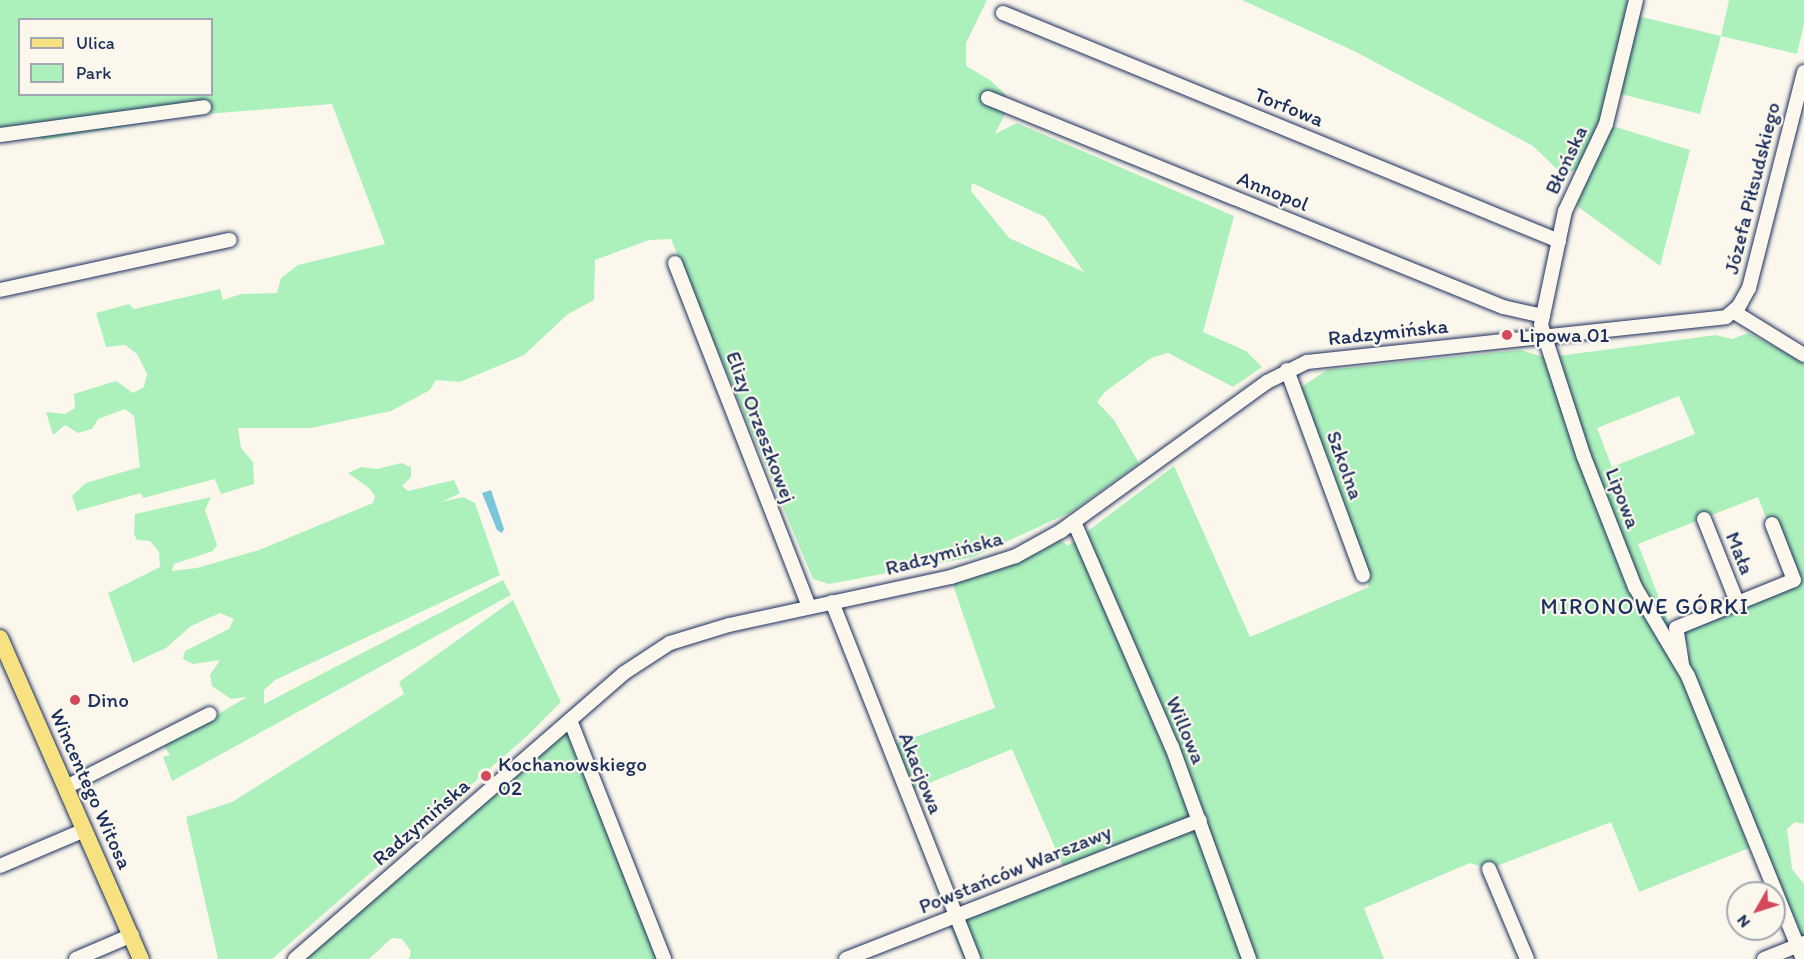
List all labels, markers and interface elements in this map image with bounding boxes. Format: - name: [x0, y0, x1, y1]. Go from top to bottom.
- legend: [18, 18, 213, 96]
- text: Ulica: [76, 32, 115, 54]
- text: Park: [76, 62, 111, 84]
- street label: Torfowa: [1251, 82, 1327, 132]
- street label: Józefa Piłsudskiego: [1719, 100, 1785, 276]
- street label: Błońska: [1539, 122, 1593, 198]
- street label: Annopol: [1234, 165, 1312, 217]
- street label: Radzymińska: [1327, 313, 1449, 351]
- place label: Lipowa 01: [1519, 322, 1609, 348]
- marker: Lipowa 01: [1500, 328, 1514, 342]
- street label: Elizy Orzeszkowej: [720, 348, 802, 506]
- street label: Szkolna: [1321, 427, 1369, 503]
- street label: Lipowa: [1600, 464, 1646, 532]
- street label: Radzymińska: [882, 525, 1006, 581]
- street label: Mała: [1720, 528, 1760, 578]
- district label: MIRONOWE GÓRKI: [1540, 594, 1750, 620]
- place label: Dino: [87, 687, 129, 713]
- street label: Willowa: [1161, 692, 1211, 768]
- marker: Dino: [68, 693, 82, 707]
- street label: Wincentego Witosa: [44, 705, 138, 873]
- street label: Akacjowa: [893, 728, 949, 818]
- place label: Kochanowskiego 02: [498, 751, 647, 801]
- marker: Kochanowskiego 02: [479, 769, 493, 783]
- street label: Radzymińska: [367, 773, 475, 871]
- street label: Powstańców Warszawy: [915, 819, 1115, 919]
- north arrow: [1726, 881, 1786, 941]
- text: N: [1732, 911, 1754, 932]

